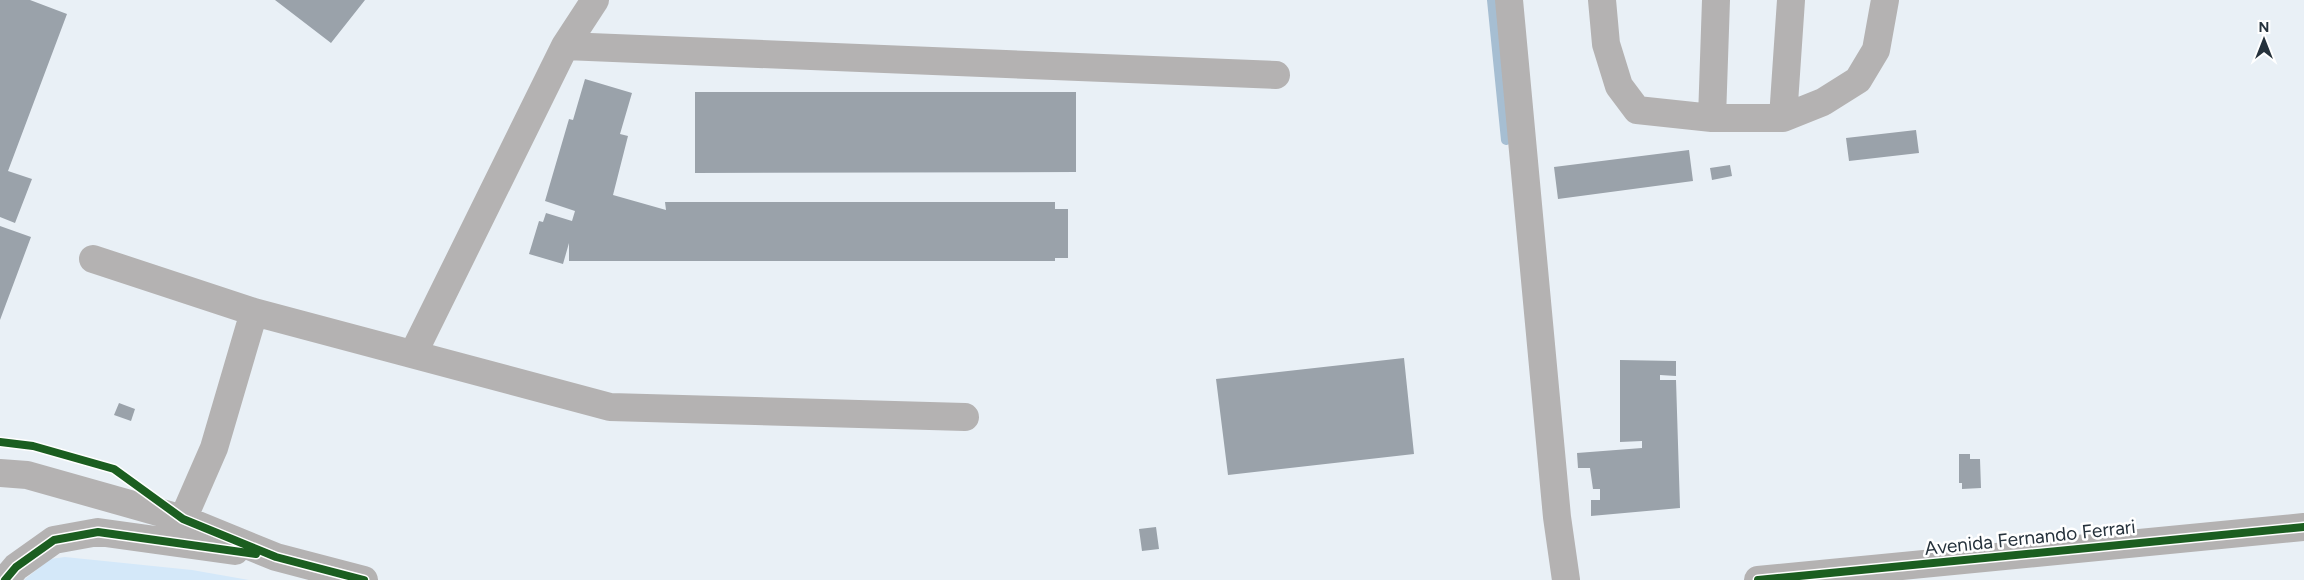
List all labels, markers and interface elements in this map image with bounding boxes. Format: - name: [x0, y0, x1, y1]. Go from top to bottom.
- north arrow: [2239, 15, 2289, 65]
- text: N: [2259, 19, 2269, 36]
- street label: Avenida Fernando Ferrari: [1923, 515, 2137, 560]

